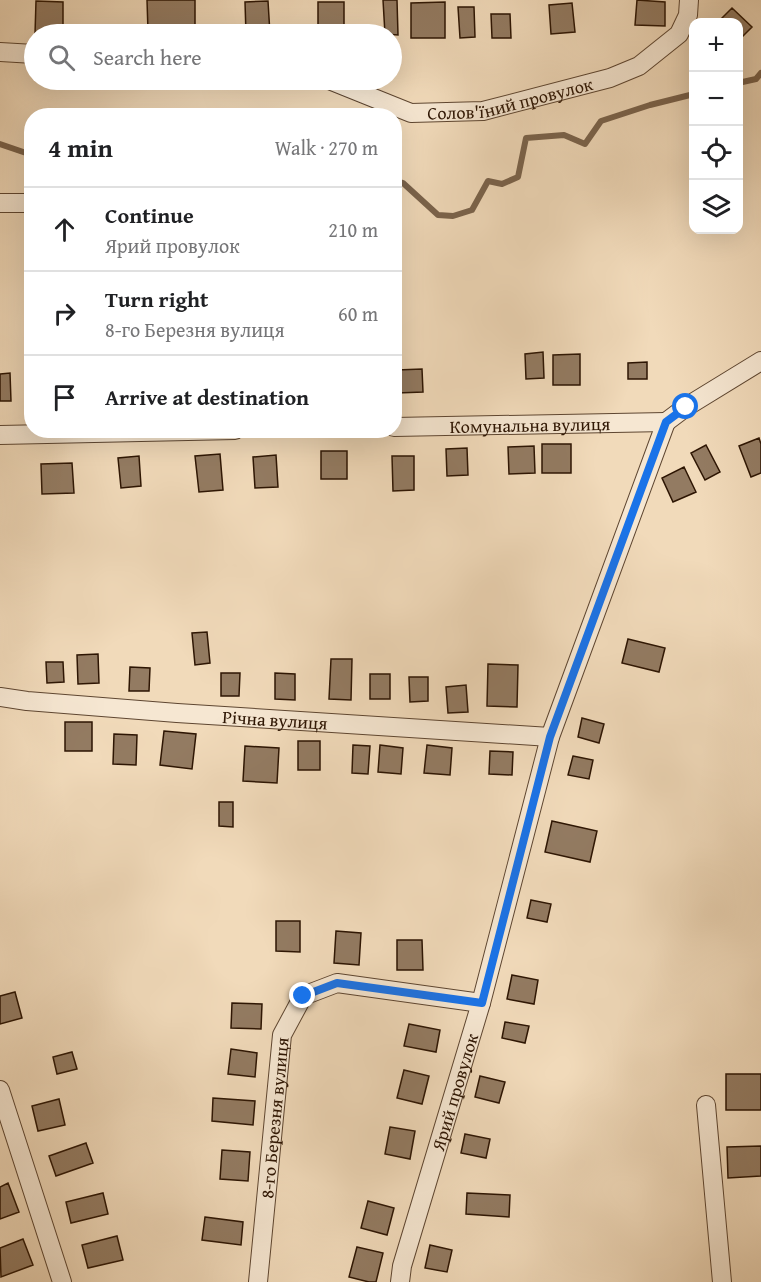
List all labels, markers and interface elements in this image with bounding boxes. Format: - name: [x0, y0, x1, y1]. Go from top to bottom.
- map controls: [689, 18, 743, 234]
- button: +: [689, 18, 743, 72]
- search box: [24, 24, 402, 90]
- icon: search: [45, 41, 78, 74]
- text: Search here: [93, 41, 202, 73]
- street label: Солов'їний провулок: [427, 69, 596, 126]
- button: −: [689, 72, 743, 126]
- button: locate: [689, 126, 743, 180]
- text: 4 min: [48, 128, 113, 167]
- text: Walk · 270 m: [275, 133, 378, 162]
- button: layers: [689, 180, 743, 234]
- text: Continue: [105, 199, 194, 231]
- icon: ahead: [48, 213, 81, 246]
- text: 210 m: [328, 215, 378, 244]
- text: Ярий провулок: [105, 231, 240, 260]
- text: Turn right: [105, 283, 208, 315]
- icon: right: [48, 297, 81, 330]
- text: 60 m: [338, 299, 378, 328]
- text: 8-го Березня вулиця: [105, 315, 285, 344]
- icon: arrive: [48, 381, 81, 414]
- text: Arrive at destination: [105, 381, 309, 413]
- route start: [672, 393, 698, 419]
- street label: Комунальна вулиця: [449, 410, 611, 439]
- street label: Річна вулиця: [222, 702, 328, 736]
- route end: [289, 982, 315, 1008]
- street label: Ярий провулок: [424, 1029, 485, 1155]
- street label: 8-го Березня вулиця: [253, 1036, 295, 1200]

